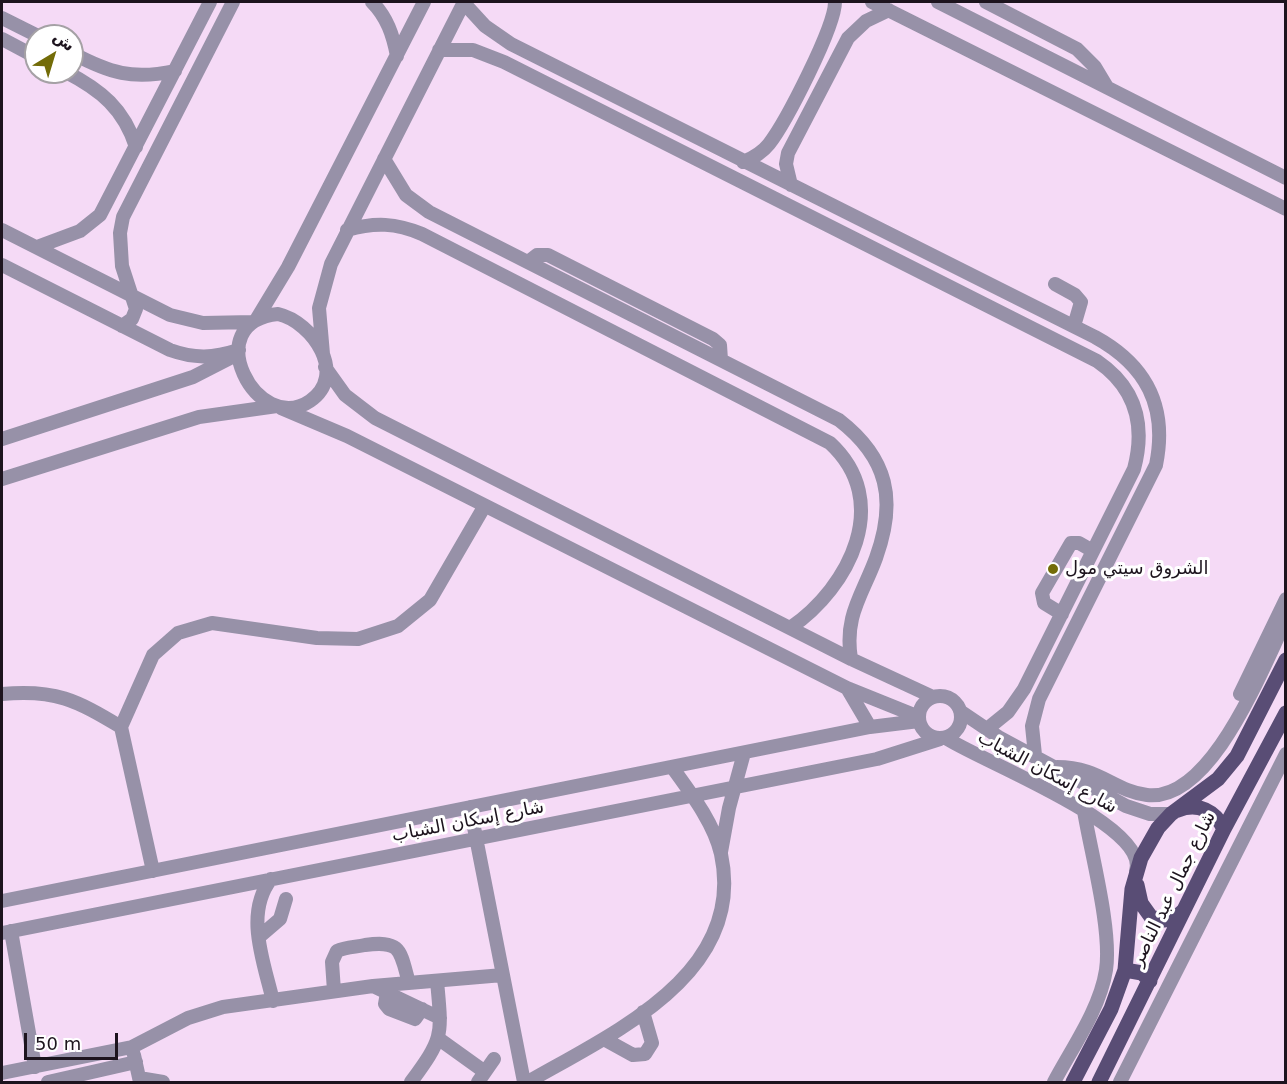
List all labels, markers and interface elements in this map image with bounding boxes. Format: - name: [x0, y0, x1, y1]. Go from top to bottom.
- north arrow: [24, 24, 84, 84]
- text: ش: [50, 27, 79, 55]
- place label: الشروق سيتي مول: [1065, 558, 1209, 580]
- marker: الشروق سيتي مول: [1046, 562, 1060, 576]
- street label: شارع إسكان الشباب: [974, 727, 1120, 819]
- street label: شارع إسكان الشباب: [390, 797, 546, 847]
- street label: شارع جمال عبد الناصر: [1127, 808, 1221, 970]
- scale bar: [27, 1021, 122, 1059]
- text: 50 m: [35, 1033, 81, 1054]

